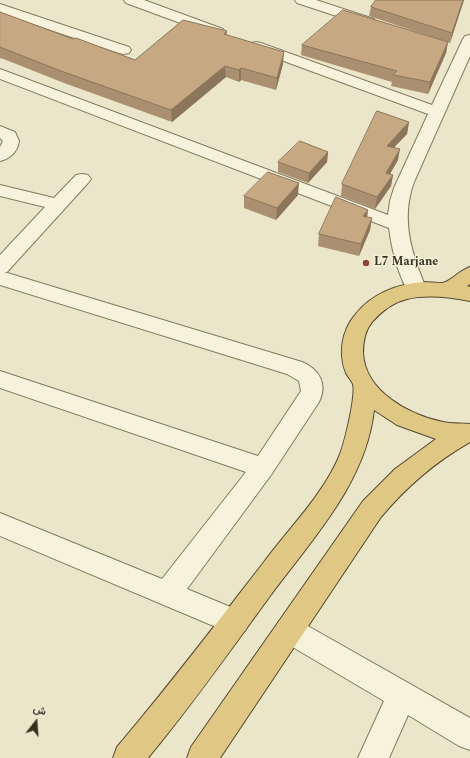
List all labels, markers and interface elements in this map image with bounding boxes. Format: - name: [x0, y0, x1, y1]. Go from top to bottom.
- place label: L7 Marjane: [374, 256, 438, 270]
- marker: L7 Marjane: [361, 258, 371, 268]
- text: ش: [31, 700, 48, 720]
- north arrow: [16, 702, 56, 742]

